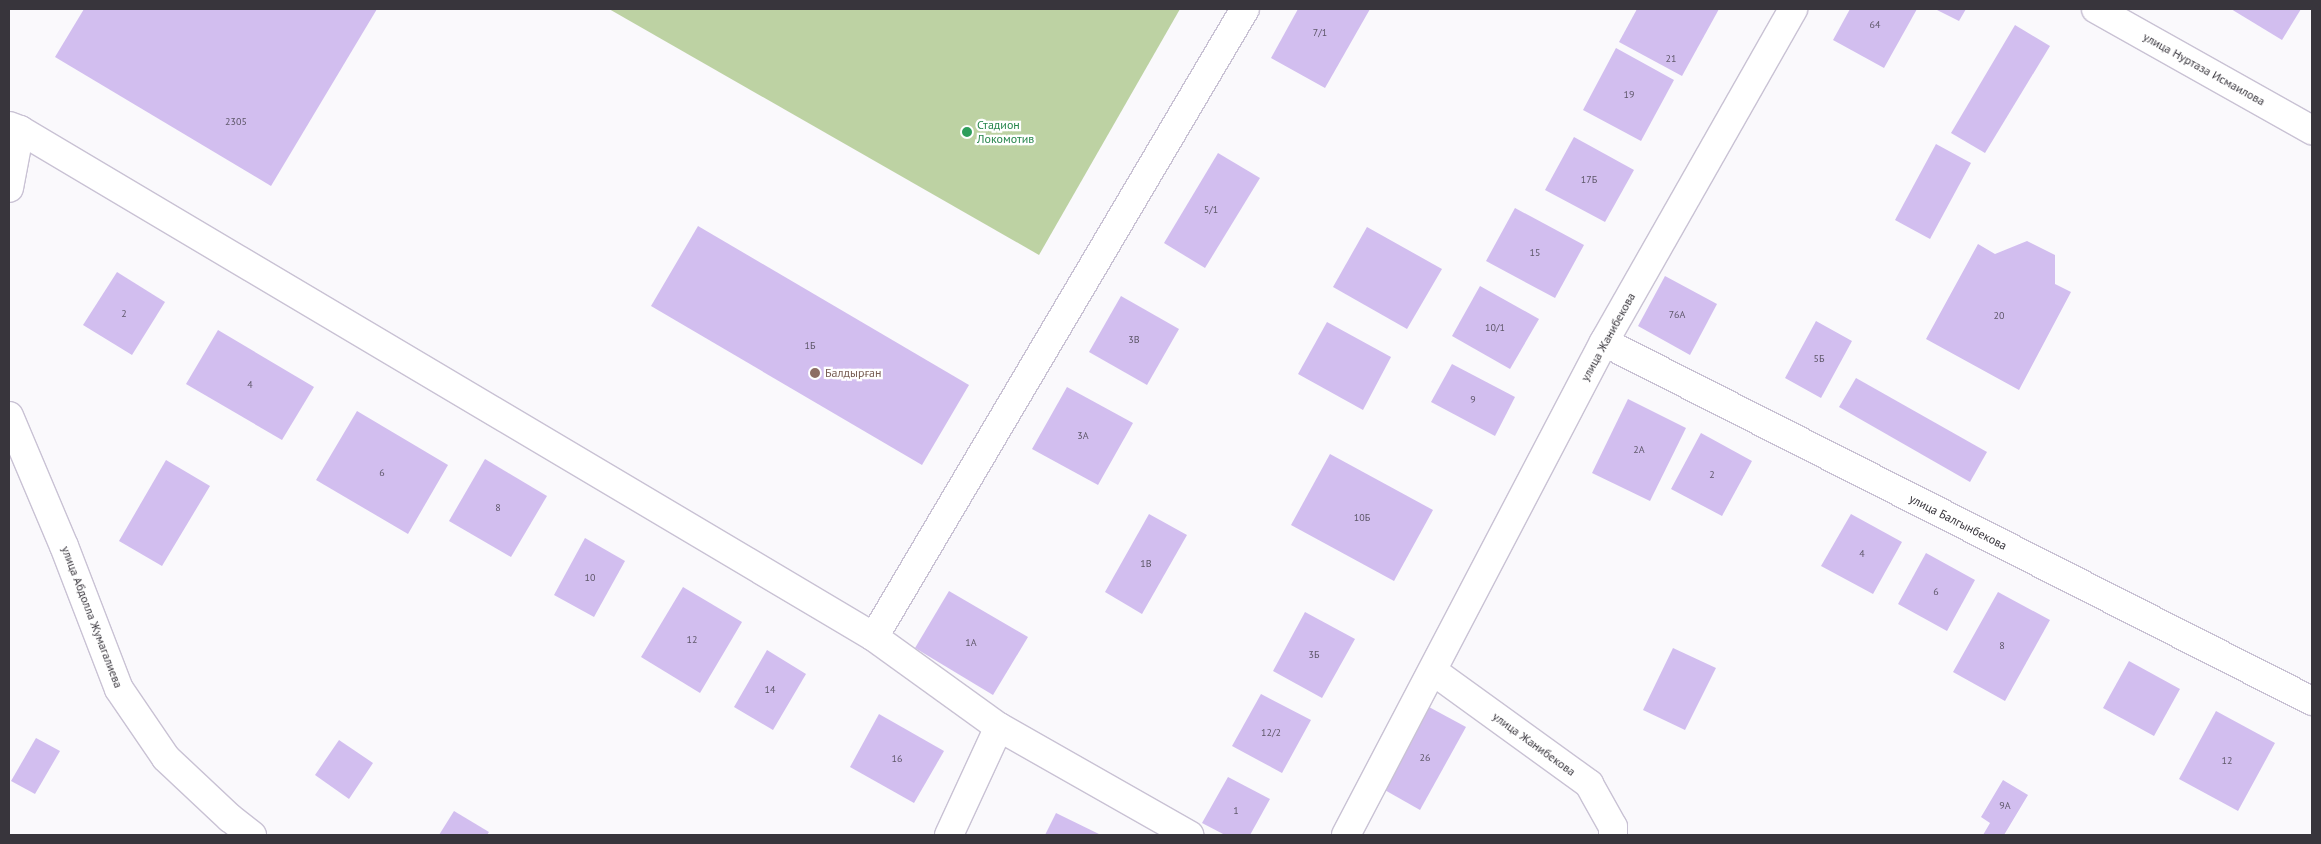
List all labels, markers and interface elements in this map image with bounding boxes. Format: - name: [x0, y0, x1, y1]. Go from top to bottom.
- house number: 64: [1870, 19, 1880, 31]
- house number: 7/1: [1313, 27, 1327, 39]
- street label: улица Нуртаза Исмаилова: [2141, 29, 2267, 109]
- house number: 21: [1666, 53, 1676, 65]
- house number: 19: [1624, 89, 1634, 101]
- house number: 2305: [225, 116, 247, 128]
- place label: Стадион Локомотив: [977, 118, 1034, 146]
- marker: Стадион Локомотив: [961, 126, 973, 138]
- house number: 17Б: [1581, 174, 1597, 186]
- house number: 5/1: [1204, 204, 1218, 216]
- house number: 15: [1530, 247, 1540, 259]
- street label: улица Жанибекова: [1578, 290, 1638, 384]
- house number: 2: [121, 308, 127, 320]
- house number: 76А: [1669, 309, 1685, 321]
- house number: 20: [1994, 310, 2004, 322]
- house number: 10/1: [1485, 322, 1505, 334]
- house number: 3В: [1128, 334, 1140, 346]
- house number: 1Б: [805, 340, 815, 352]
- house number: 5Б: [1814, 353, 1824, 365]
- place label: Балдырған: [825, 366, 882, 380]
- marker: Балдырған: [809, 367, 821, 379]
- house number: 4: [247, 379, 253, 391]
- house number: 9: [1470, 394, 1476, 406]
- house number: 3А: [1077, 430, 1089, 442]
- house number: 2А: [1633, 444, 1645, 456]
- house number: 6: [379, 467, 385, 479]
- house number: 2: [1709, 469, 1715, 481]
- street label: улица Балгынбекова: [1907, 491, 2009, 553]
- house number: 8: [495, 502, 501, 514]
- house number: 10Б: [1354, 512, 1370, 524]
- street label: улица Абдолла Жумагалиева: [58, 544, 126, 690]
- house number: 4: [1859, 548, 1865, 560]
- house number: 1В: [1140, 558, 1152, 570]
- house number: 10: [585, 572, 595, 584]
- house number: 6: [1933, 586, 1939, 598]
- house number: 12: [687, 634, 697, 646]
- house number: 1А: [965, 637, 977, 649]
- house number: 8: [1999, 640, 2005, 652]
- house number: 3Б: [1309, 649, 1319, 661]
- house number: 14: [765, 684, 775, 696]
- street label: улица Жанибекова: [1490, 709, 1578, 779]
- house number: 12/2: [1261, 727, 1281, 739]
- house number: 26: [1420, 752, 1430, 764]
- house number: 16: [892, 753, 902, 765]
- house number: 12: [2222, 755, 2232, 767]
- house number: 9А: [1999, 800, 2011, 812]
- house number: 1: [1233, 805, 1239, 817]

